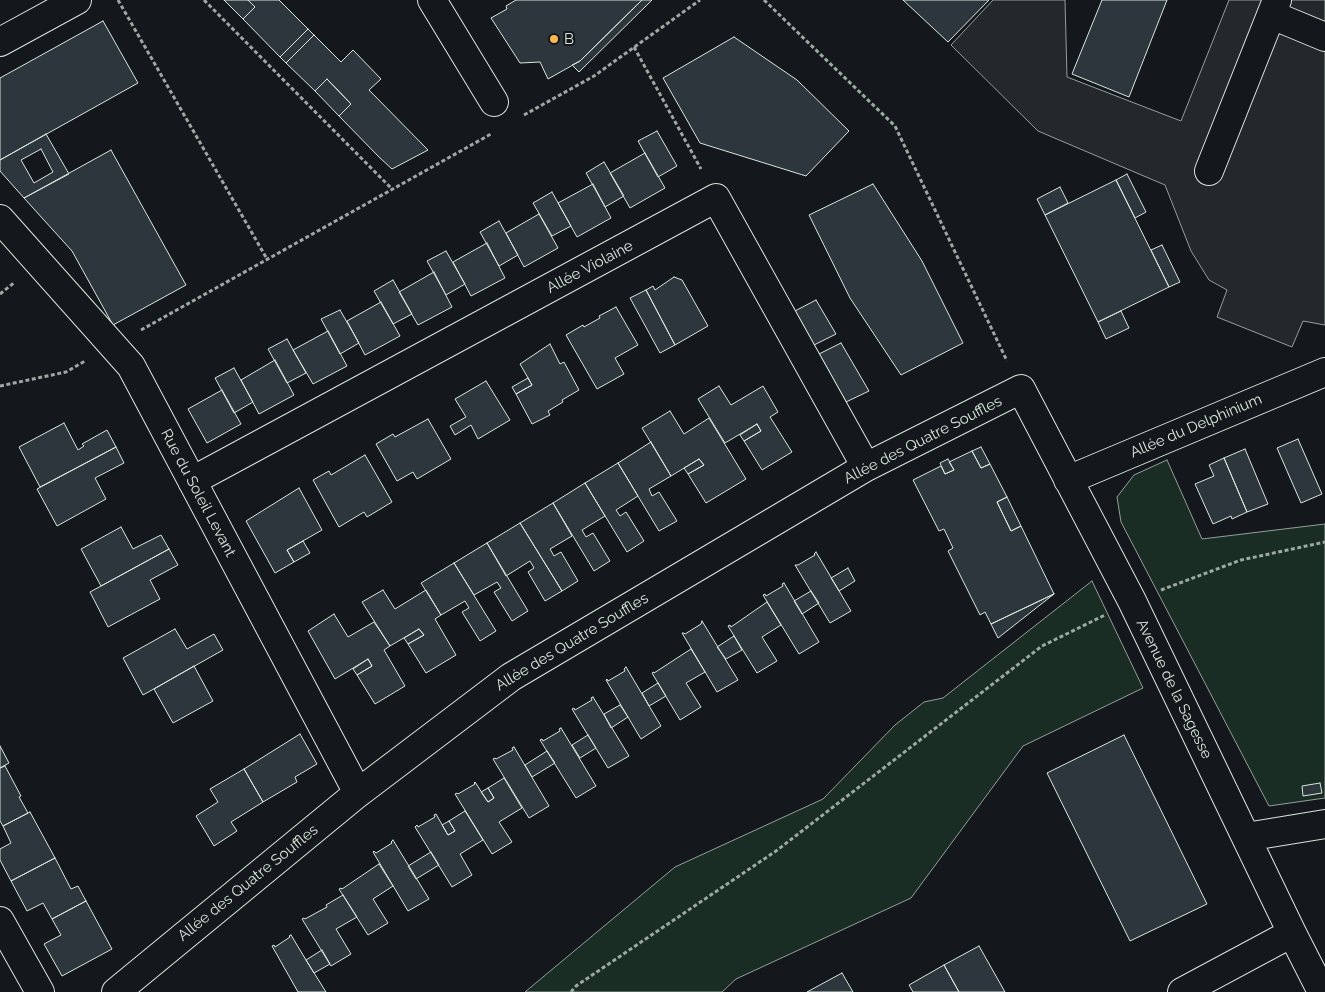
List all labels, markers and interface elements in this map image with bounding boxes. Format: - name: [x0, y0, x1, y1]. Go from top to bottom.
- place label: B: [564, 30, 574, 48]
- marker: B: [548, 33, 560, 45]
- street label: Allée Violaine: [544, 237, 636, 297]
- street label: Allée du Delphinium: [1127, 390, 1265, 462]
- street label: Allée des Quatre Souffles: [841, 392, 1005, 488]
- street label: Rue du Soleil Levant: [157, 426, 239, 560]
- street label: Allée des Quatre Souffles: [492, 589, 652, 695]
- street label: Avenue de la Sagesse: [1132, 616, 1216, 762]
- street label: Allée des Quatre Souffles: [174, 821, 322, 945]

